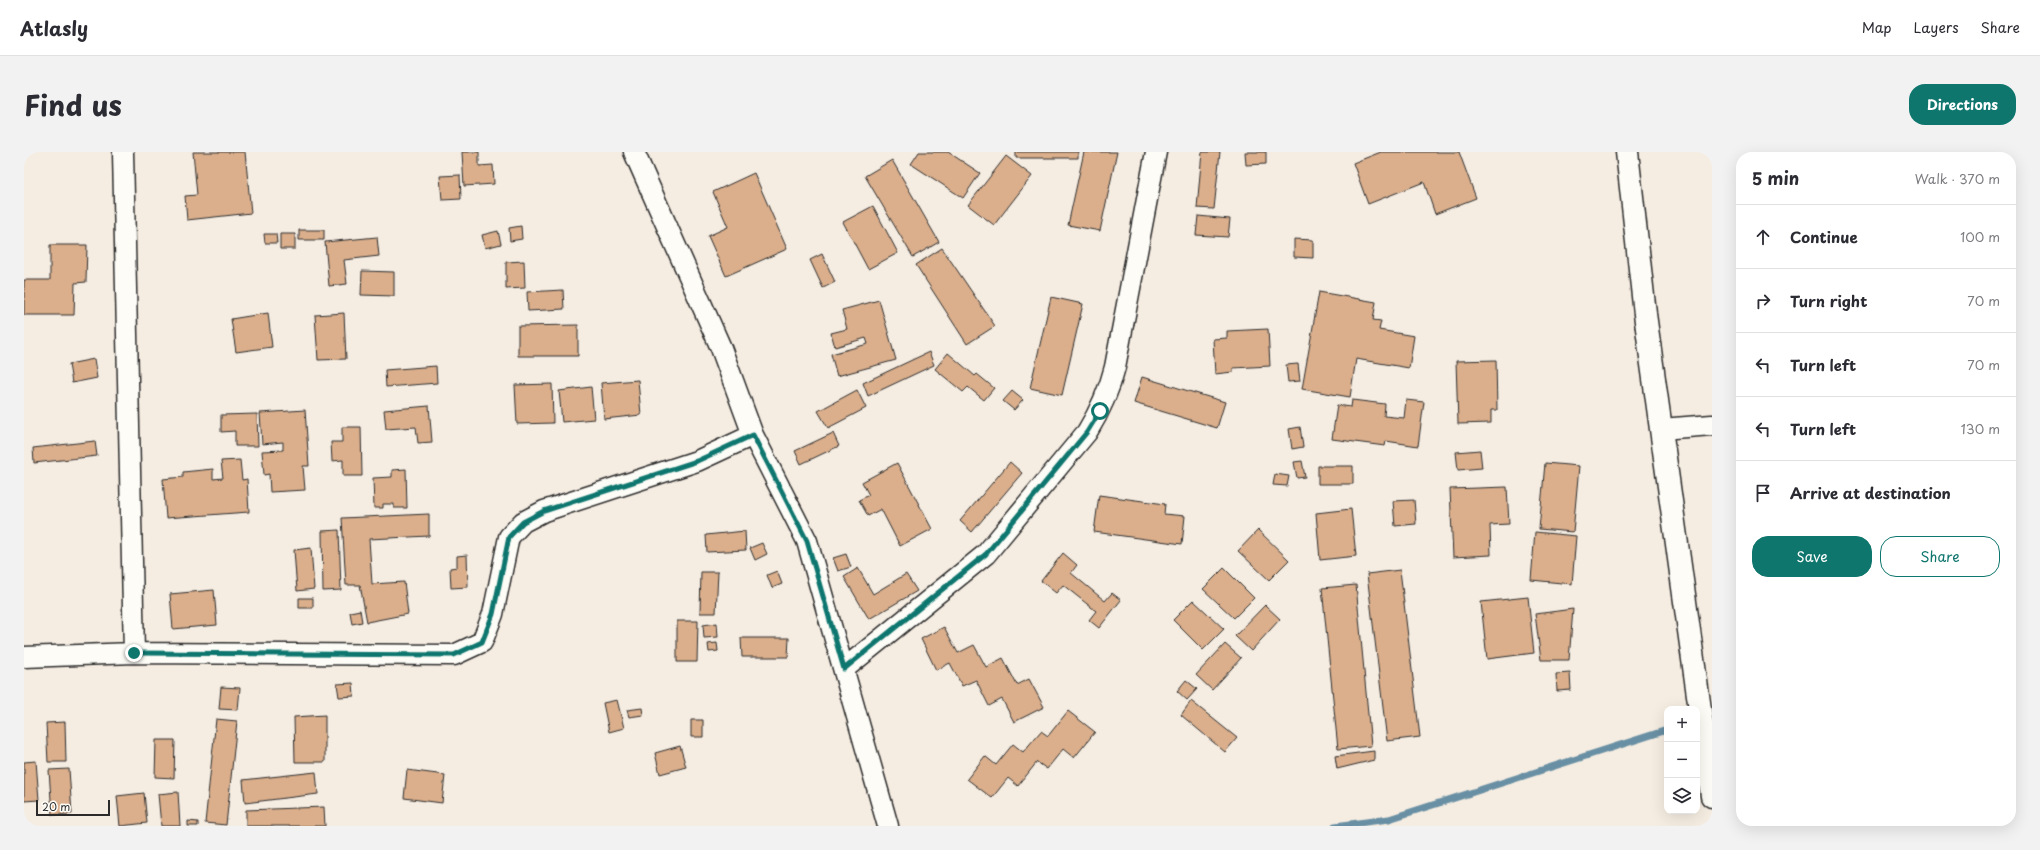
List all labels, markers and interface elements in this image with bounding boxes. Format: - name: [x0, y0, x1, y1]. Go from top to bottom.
- text: Atlasly: [20, 14, 88, 42]
- text: Map: [1862, 17, 1892, 38]
- text: Layers: [1914, 17, 1959, 38]
- text: Share: [1981, 17, 2020, 38]
- text: Find us: [24, 83, 122, 126]
- button: Directions: [1909, 84, 2016, 125]
- text: 5 min: [1752, 165, 1799, 191]
- text: Walk · 370 m: [1915, 169, 2000, 188]
- text: Continue: [1790, 225, 1858, 248]
- icon: ahead: [1752, 226, 1774, 248]
- text: 100 m: [1960, 227, 2000, 246]
- text: Turn right: [1790, 289, 1867, 312]
- icon: right: [1752, 290, 1774, 312]
- text: 70 m: [1967, 291, 2000, 310]
- text: Turn left: [1790, 353, 1856, 376]
- icon: left: [1752, 354, 1774, 376]
- text: 70 m: [1967, 355, 2000, 374]
- route start: [1091, 402, 1109, 420]
- text: Turn left: [1790, 417, 1856, 440]
- icon: left: [1752, 418, 1774, 440]
- text: 130 m: [1961, 419, 2000, 438]
- text: Arrive at destination: [1790, 481, 1951, 504]
- icon: arrive: [1752, 482, 1774, 504]
- button: Save: [1752, 536, 1872, 577]
- button: Share: [1880, 536, 2000, 577]
- route end: [125, 644, 143, 662]
- map controls: [1664, 706, 1700, 814]
- button: +: [1664, 706, 1700, 742]
- button: −: [1664, 742, 1700, 778]
- button: layers: [1664, 778, 1700, 814]
- scale bar: [36, 798, 110, 817]
- text: 20 m: [42, 798, 70, 815]

